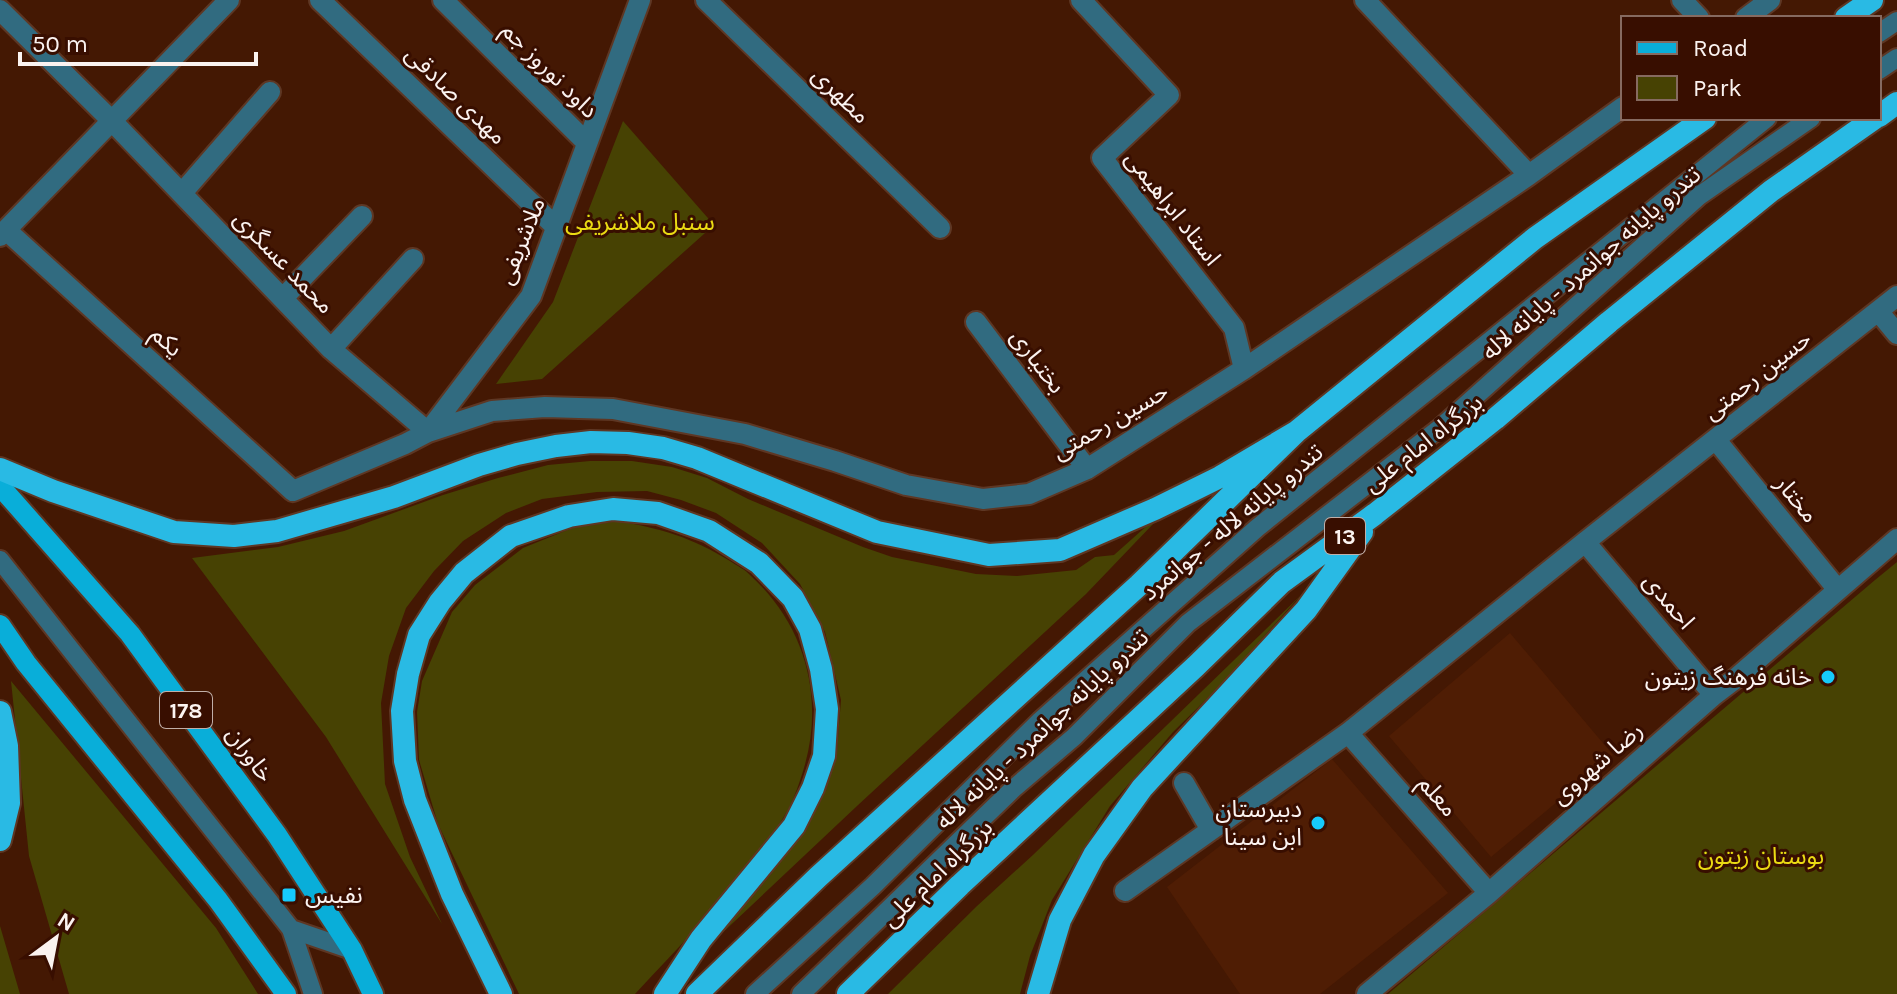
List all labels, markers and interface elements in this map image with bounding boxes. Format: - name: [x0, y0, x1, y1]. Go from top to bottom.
- scale bar: [20, 16, 256, 66]
- street label: داود نوروز جم: [494, 16, 604, 126]
- legend: [1621, 16, 1881, 120]
- text: 50 m: [32, 30, 88, 58]
- text: Road: [1693, 34, 1748, 62]
- street label: مهدی صادقی: [400, 40, 512, 150]
- street label: مطهری: [806, 61, 876, 129]
- text: Park: [1693, 74, 1742, 102]
- street label: استاد ابراهیمی: [1119, 145, 1227, 271]
- street label: تندرو پایانه جوانمرد - پایانه لاله: [1476, 160, 1707, 367]
- street label: ملاشریفی: [491, 193, 551, 289]
- street label: محمد عسگری: [228, 205, 340, 319]
- park label: سنبل ملاشریفی: [565, 208, 715, 236]
- street label: یکم: [143, 320, 189, 365]
- street label: بختیاری: [1005, 323, 1071, 399]
- street label: حسین رحمتی: [1697, 324, 1817, 426]
- street label: حسین رحمتی: [1047, 377, 1173, 465]
- street label: بزرگراه امام علی: [1358, 388, 1491, 501]
- street label: تندرو پایانه لاله - جوانمرد: [1135, 438, 1329, 607]
- street label: مختار: [1769, 469, 1824, 528]
- road number: 13: [1325, 518, 1365, 554]
- street label: احمدی: [1637, 567, 1701, 635]
- street label: تندرو پایانه جوانمرد - پایانه لاله: [930, 623, 1155, 836]
- place label: خانه فرهنگ زيتون: [1645, 663, 1812, 691]
- marker: خانه فرهنگ زيتون: [1819, 668, 1837, 686]
- road number: 178: [160, 692, 212, 728]
- street label: رضا شهروی: [1546, 716, 1648, 810]
- street label: خاوران: [220, 721, 280, 787]
- street label: معلم: [1410, 770, 1464, 824]
- place label: دبیرستان ابن سینا: [1215, 795, 1302, 851]
- street label: بزرگراه امام علی: [876, 813, 1001, 936]
- marker: دبیرستان ابن سینا: [1309, 814, 1327, 832]
- park label: بوستان زیتون: [1698, 842, 1824, 870]
- place label: نفیس: [305, 881, 363, 909]
- marker: نفیس: [280, 886, 298, 904]
- north arrow: [16, 898, 96, 978]
- text: N: [52, 907, 80, 937]

